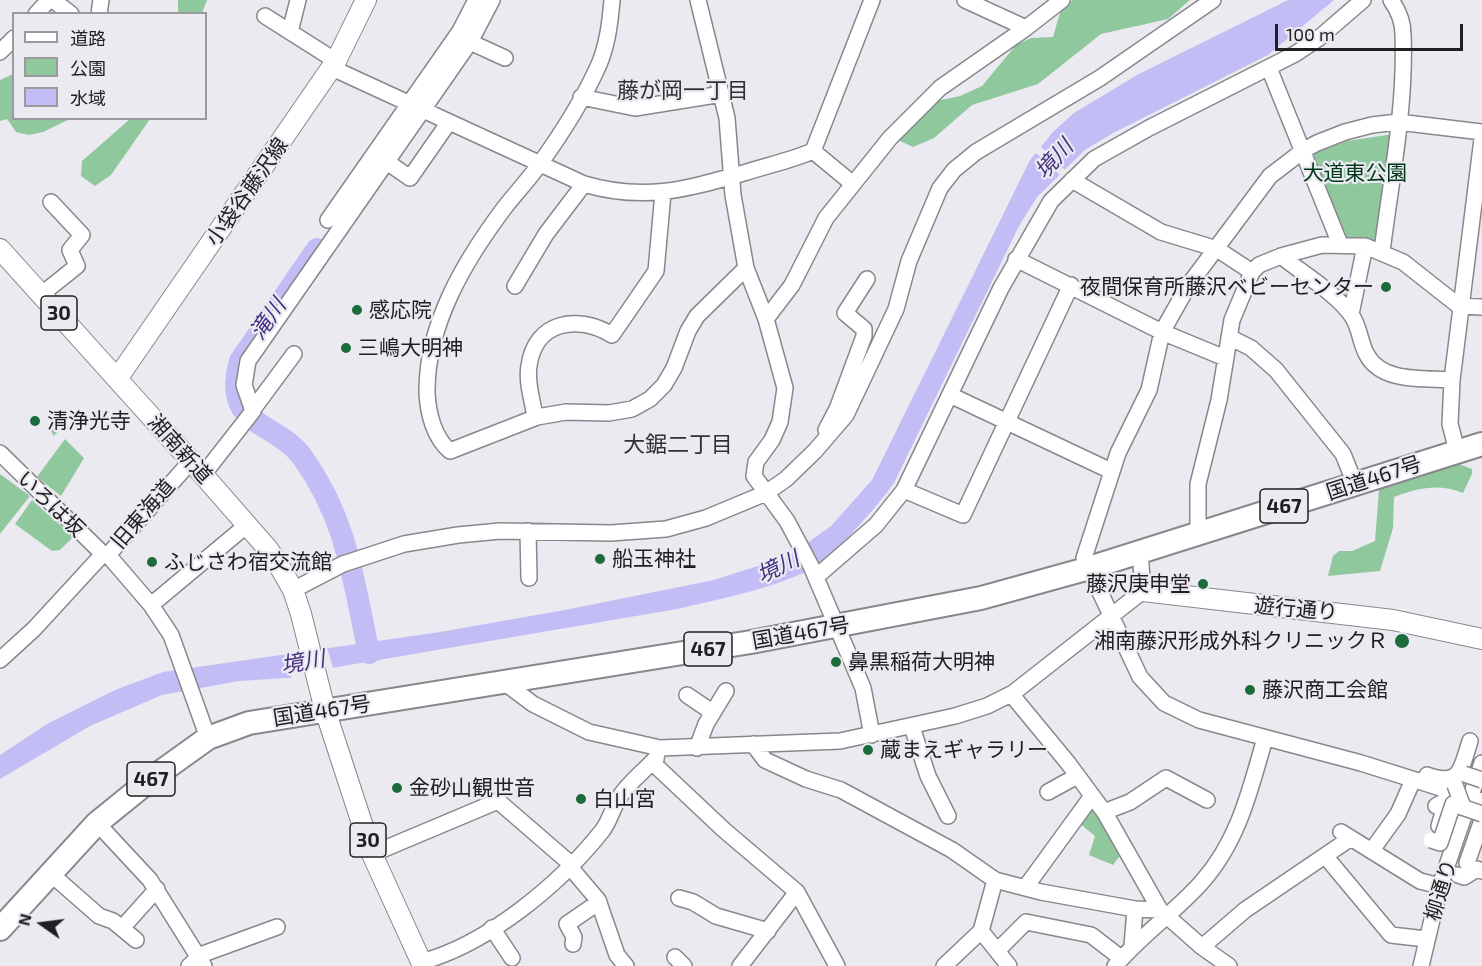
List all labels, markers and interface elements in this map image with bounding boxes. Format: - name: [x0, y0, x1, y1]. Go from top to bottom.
- legend: [12, 12, 207, 120]
- scale bar: [1278, 12, 1466, 50]
- text: 100 m: [1286, 23, 1335, 45]
- text: 道路: [70, 27, 106, 49]
- text: 公園: [70, 57, 106, 79]
- district label: 藤が岡一丁目: [617, 78, 749, 104]
- text: 水域: [70, 87, 106, 109]
- street label: 小袋谷藤沢線: [201, 133, 293, 251]
- water label: 境川: [1029, 134, 1079, 184]
- park label: 大道東公園: [1303, 160, 1407, 186]
- place label: 夜間保育所藤沢ベビーセンター: [1080, 274, 1374, 300]
- marker: 夜間保育所藤沢ベビーセンター: [1379, 280, 1393, 294]
- water label: 滝川: [245, 293, 291, 345]
- road number: 30: [41, 296, 77, 330]
- place label: 感応院: [369, 297, 432, 323]
- marker: 感応院: [350, 303, 364, 317]
- place label: 三嶋大明神: [358, 335, 463, 361]
- marker: 三嶋大明神: [339, 341, 353, 355]
- place label: 清浄光寺: [47, 408, 131, 434]
- street label: 湘南新道: [143, 409, 217, 489]
- marker: 清浄光寺: [28, 414, 42, 428]
- district label: 大鋸二丁目: [623, 432, 733, 458]
- street label: 国道467号: [1323, 451, 1425, 505]
- street label: いろは坂: [12, 466, 90, 542]
- street label: 旧東海道: [106, 474, 180, 554]
- road number: 467: [1260, 489, 1308, 523]
- water label: 境川: [752, 545, 804, 589]
- place label: 船玉神社: [612, 546, 696, 572]
- place label: ふじさわ宿交流館: [164, 549, 332, 575]
- marker: 船玉神社: [593, 552, 607, 566]
- marker: ふじさわ宿交流館: [145, 555, 159, 569]
- place label: 藤沢庚申堂: [1086, 571, 1191, 597]
- marker: 藤沢庚申堂: [1196, 577, 1210, 591]
- street label: 遊行通り: [1253, 593, 1339, 625]
- street label: 国道467号: [750, 612, 852, 654]
- place label: 湘南藤沢形成外科クリニックＲ: [1094, 628, 1388, 654]
- road number: 467: [684, 632, 732, 666]
- marker: 湘南藤沢形成外科クリニックＲ: [1393, 632, 1411, 650]
- water label: 境川: [279, 645, 327, 679]
- place label: 鼻黒稲荷大明神: [848, 649, 995, 675]
- marker: 鼻黒稲荷大明神: [829, 655, 843, 669]
- place label: 藤沢商工会館: [1262, 677, 1388, 703]
- marker: 藤沢商工会館: [1243, 683, 1257, 697]
- street label: 国道467号: [271, 691, 373, 731]
- place label: 蔵まえギャラリー: [880, 737, 1048, 763]
- marker: 蔵まえギャラリー: [861, 743, 875, 757]
- road number: 467: [127, 762, 175, 796]
- place label: 金砂山観世音: [409, 775, 535, 801]
- marker: 金砂山観世音: [390, 781, 404, 795]
- place label: 白山宮: [593, 786, 656, 812]
- marker: 白山宮: [574, 792, 588, 806]
- road number: 30: [350, 823, 386, 857]
- street label: 柳通り: [1420, 856, 1462, 924]
- north arrow: [12, 894, 72, 954]
- text: N: [13, 912, 35, 927]

